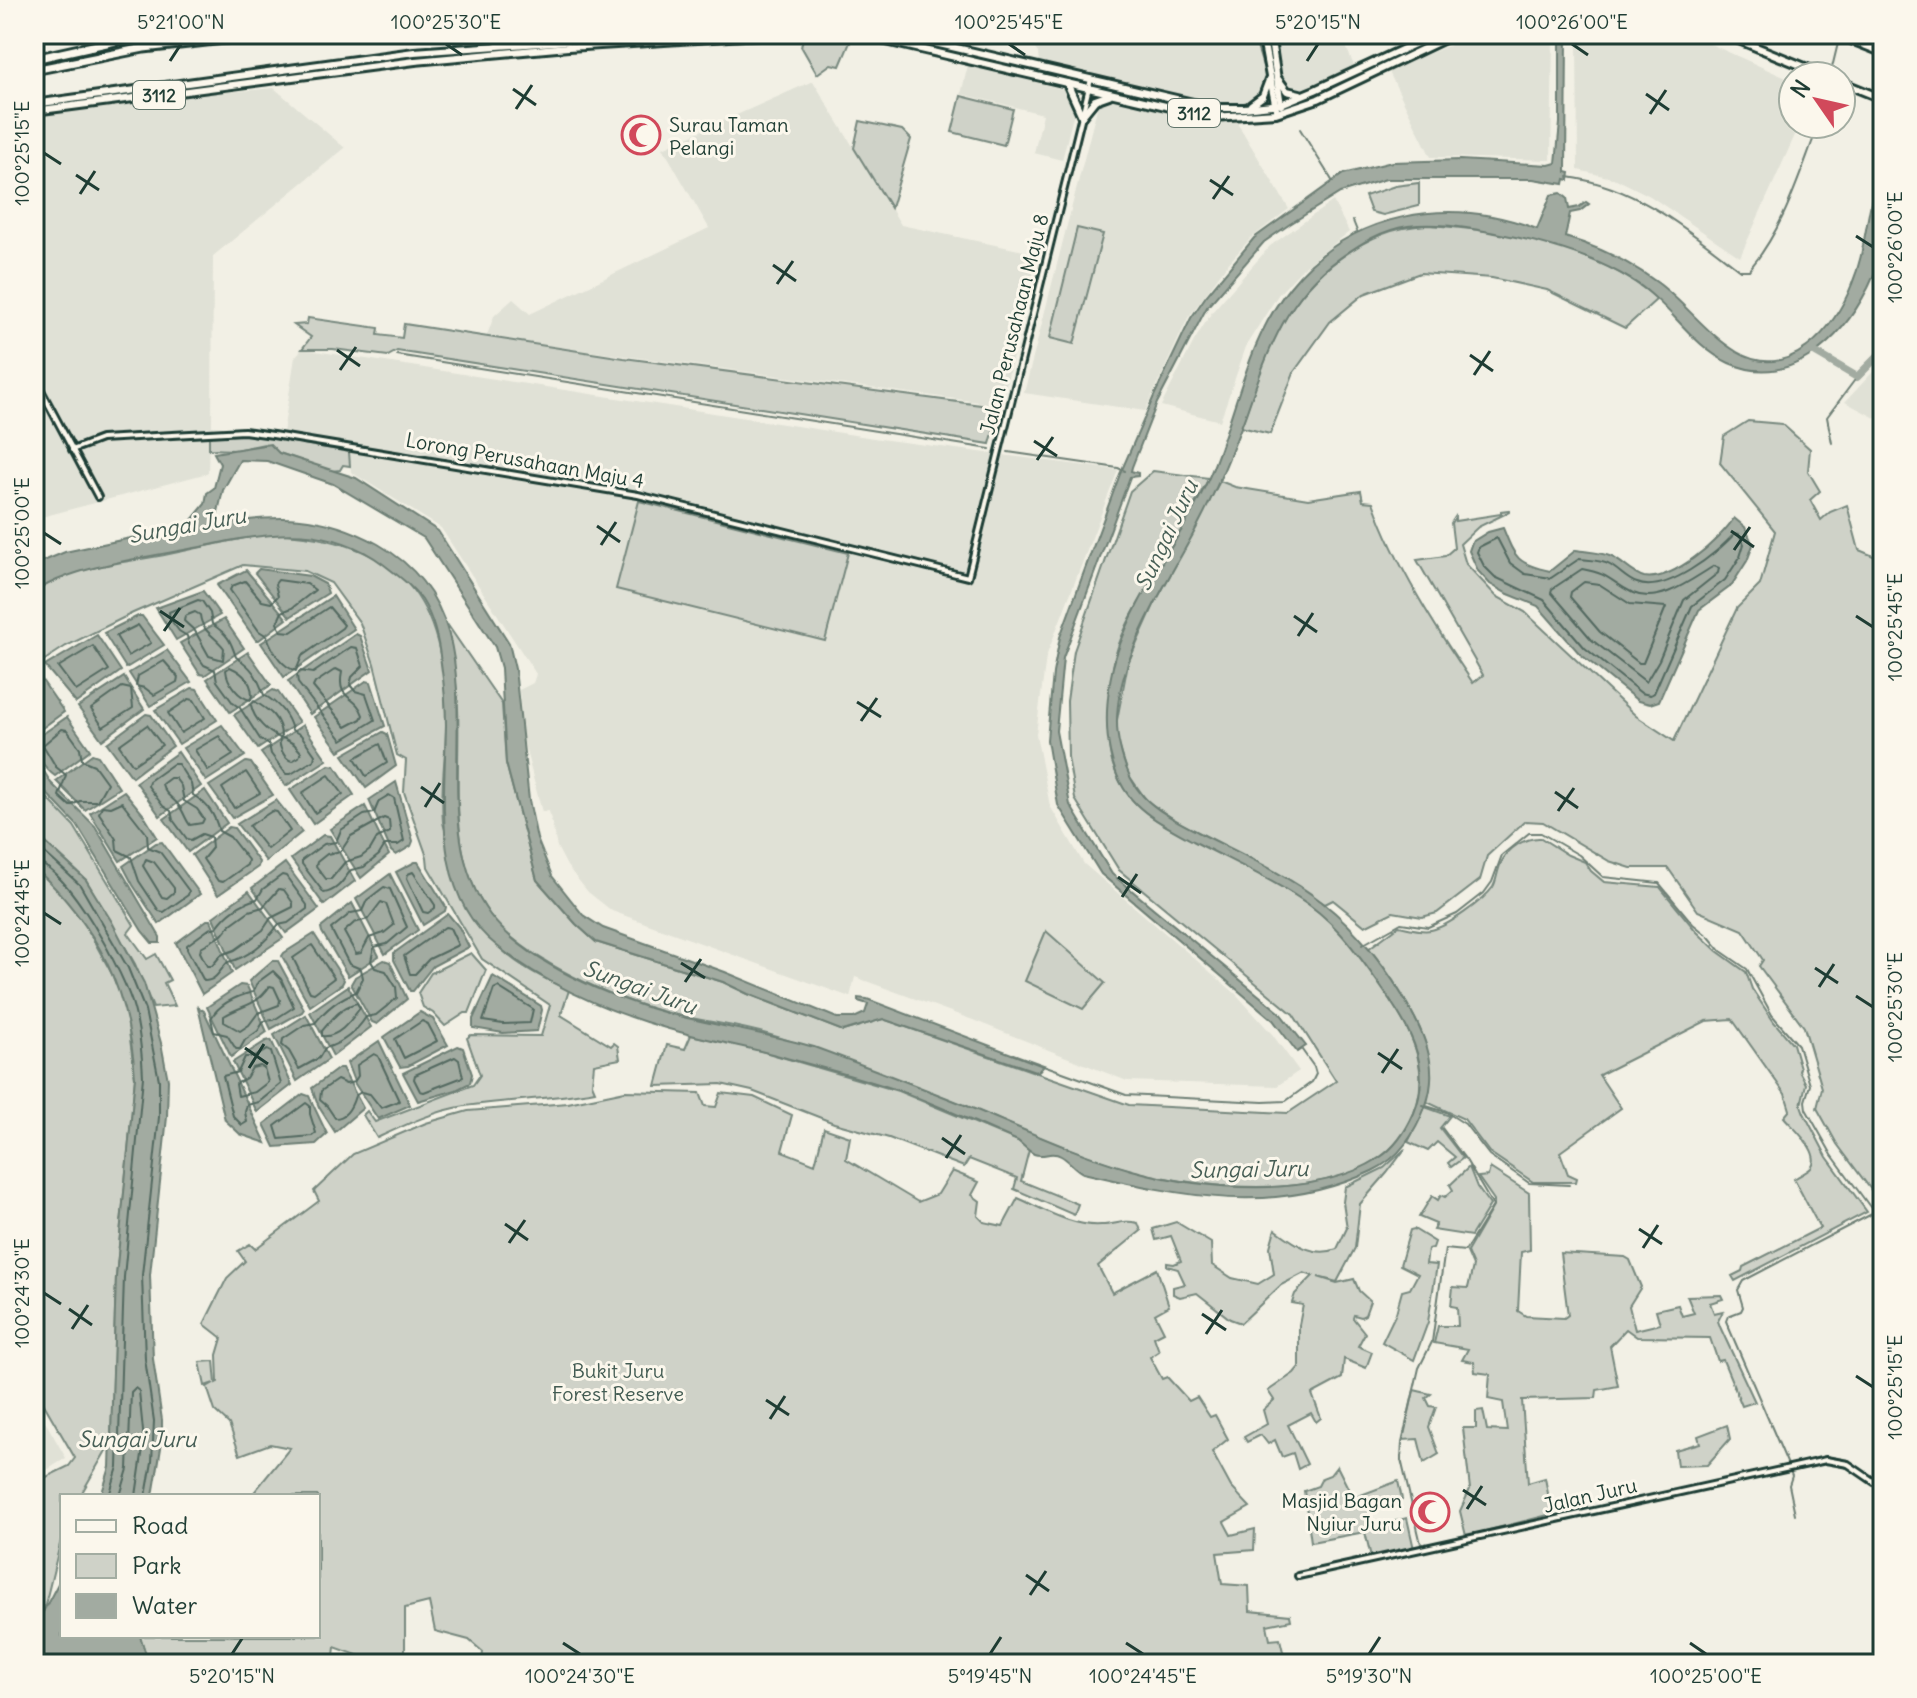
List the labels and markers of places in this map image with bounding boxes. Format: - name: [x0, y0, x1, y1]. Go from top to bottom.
- place label: Surau Taman Pelangi: [669, 112, 789, 160]
- mosque icon: Surau Taman Pelangi: [620, 114, 662, 156]
- place label: Masjid Bagan Nyiur Juru: [1281, 1488, 1402, 1536]
- mosque icon: Masjid Bagan Nyiur Juru: [1409, 1491, 1451, 1533]

